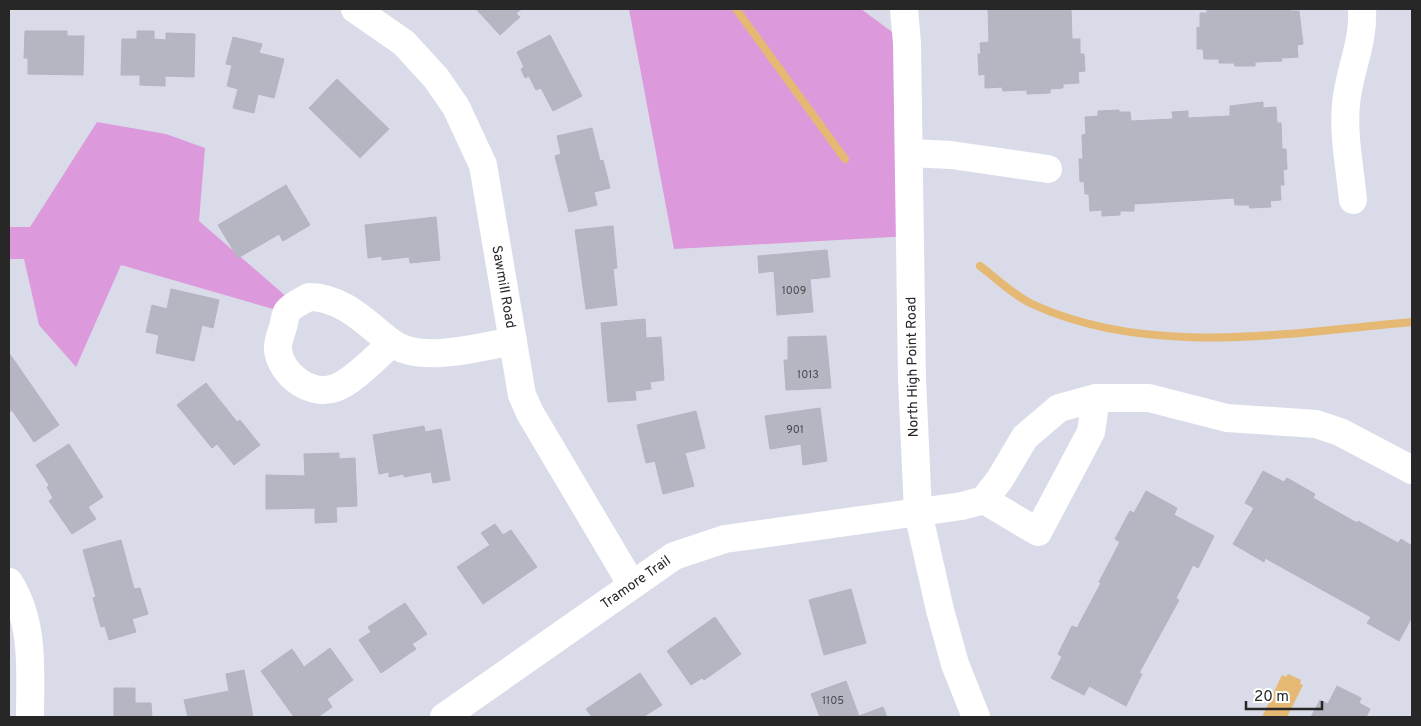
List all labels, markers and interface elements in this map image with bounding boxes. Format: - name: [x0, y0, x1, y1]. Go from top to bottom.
- street label: Sawmill Road: [487, 244, 519, 330]
- house number: 1009: [782, 284, 806, 298]
- street label: North High Point Road: [903, 296, 923, 438]
- house number: 1013: [797, 368, 819, 382]
- house number: 901: [786, 423, 804, 437]
- street label: Tramore Trail: [598, 553, 674, 613]
- scale bar: [1246, 678, 1322, 710]
- text: 20 m: [1254, 688, 1289, 707]
- house number: 1105: [822, 694, 844, 708]

